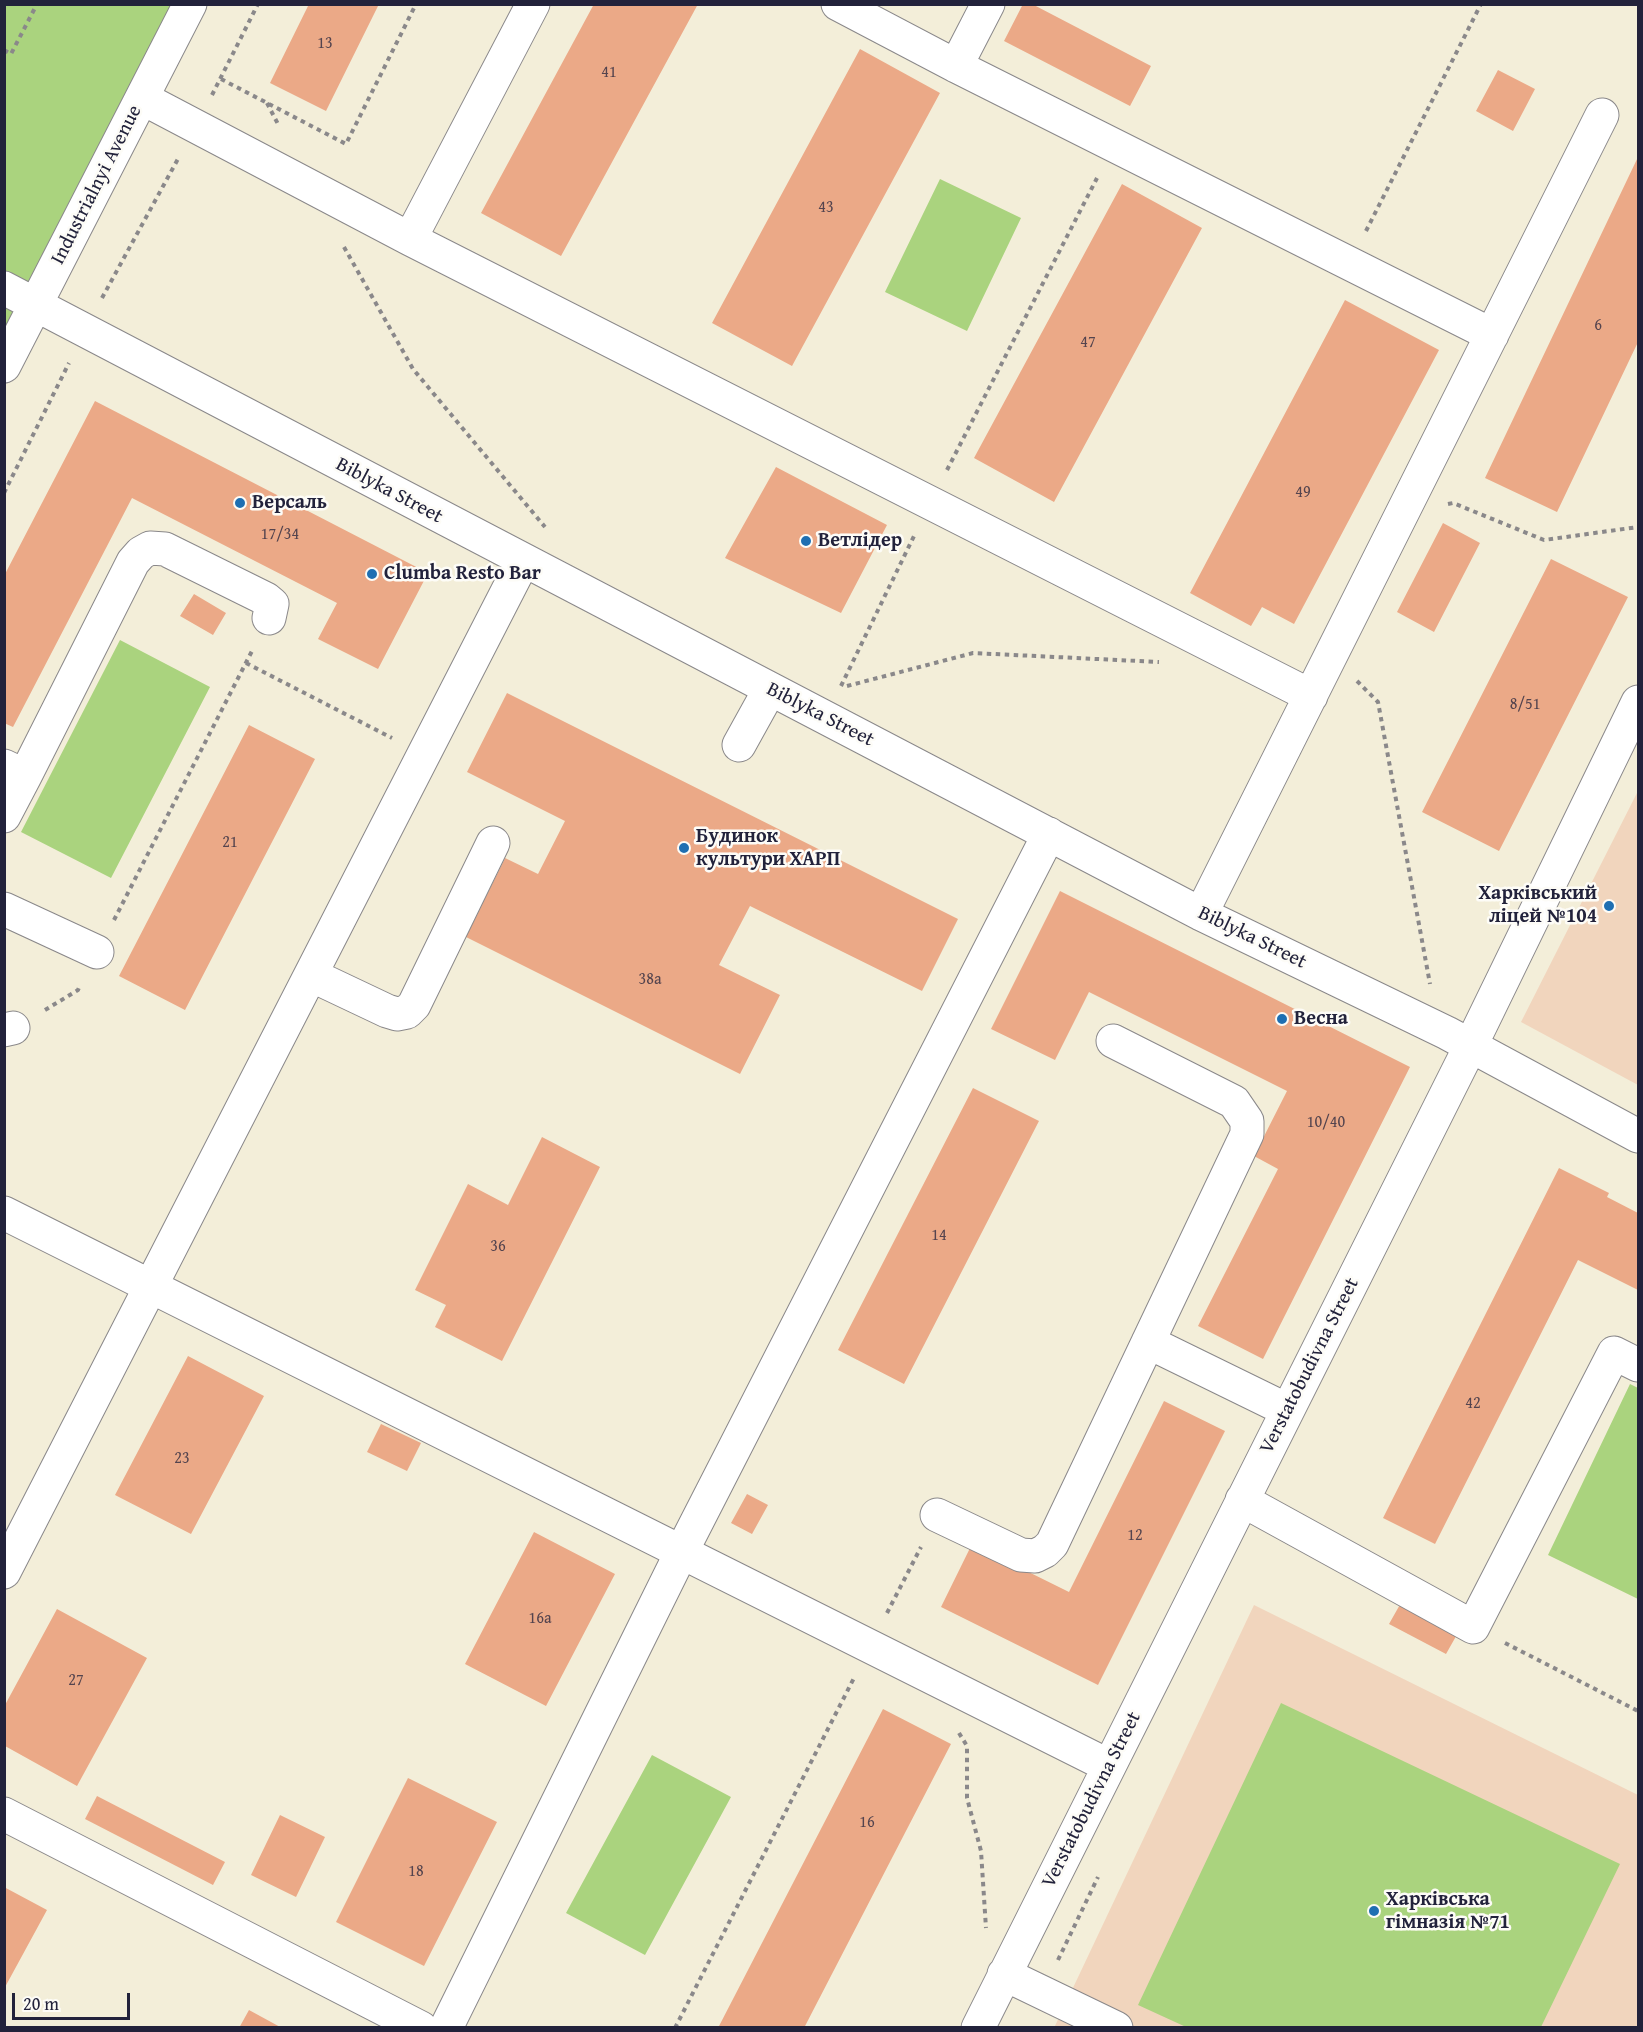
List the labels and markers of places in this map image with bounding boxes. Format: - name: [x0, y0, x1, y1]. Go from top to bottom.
- place label: Версаль: [252, 491, 327, 515]
- marker: Версаль: [233, 496, 247, 510]
- place label: Ветлідер: [818, 529, 902, 553]
- marker: Ветлідер: [799, 534, 813, 548]
- place label: Clumba Resto Bar: [384, 562, 541, 586]
- marker: Clumba Resto Bar: [365, 567, 379, 581]
- place label: Будинок культури ХАРП: [696, 825, 840, 872]
- marker: Будинок культури ХАРП: [677, 841, 691, 855]
- place label: Харківський ліцей №104: [1478, 882, 1597, 929]
- marker: Харківський ліцей №104: [1602, 899, 1616, 913]
- place label: Весна: [1294, 1007, 1348, 1031]
- marker: Весна: [1275, 1012, 1289, 1026]
- place label: Харківська гімназія №71: [1386, 1888, 1510, 1935]
- marker: Харківська гімназія №71: [1367, 1904, 1381, 1918]

